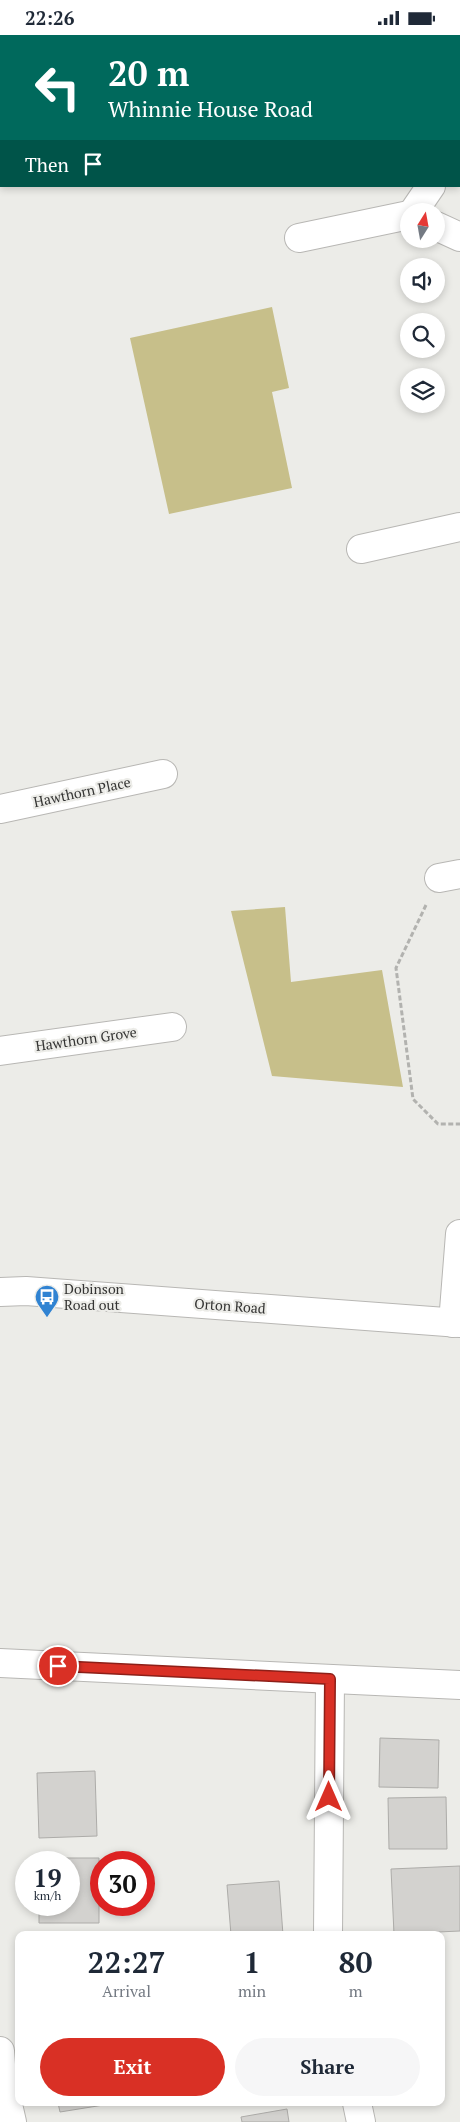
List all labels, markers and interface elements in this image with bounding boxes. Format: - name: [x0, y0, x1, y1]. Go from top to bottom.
- text: 22:26: [25, 5, 74, 30]
- text: 20 m: [108, 50, 189, 96]
- icon: left: [25, 55, 90, 120]
- text: Whinnie House Road: [108, 94, 313, 123]
- icon: arrive: [79, 150, 107, 178]
- text: Then: [25, 152, 69, 177]
- north arrow: [400, 203, 445, 247]
- map controls: [400, 203, 445, 413]
- button: sound: [400, 258, 445, 303]
- button: search: [400, 313, 445, 358]
- button: layers: [400, 368, 445, 413]
- street label: Hawthorn Place: [32, 772, 132, 811]
- street label: Hawthorn Grove: [34, 1022, 138, 1055]
- place label: Dobinson Road out: [64, 1279, 125, 1314]
- bus stop icon: Dobinson Road out: [34, 1284, 60, 1318]
- street label: Orton Road: [194, 1294, 267, 1317]
- pin: [37, 1645, 79, 1687]
- icon: arrive: [44, 1652, 72, 1680]
- position arrow: [302, 1770, 354, 1822]
- speed limit sign: 30: [90, 1851, 155, 1916]
- text: 19: [33, 1861, 62, 1894]
- text: km/h: [34, 1888, 61, 1903]
- text: 22:27: [87, 1942, 166, 1982]
- text: 1: [244, 1942, 261, 1982]
- text: 80: [339, 1942, 373, 1982]
- text: Arrival: [102, 1980, 151, 2002]
- text: min: [238, 1980, 266, 2002]
- text: m: [349, 1980, 362, 2002]
- button: Exit: [40, 2038, 225, 2096]
- button: Share: [235, 2038, 420, 2096]

